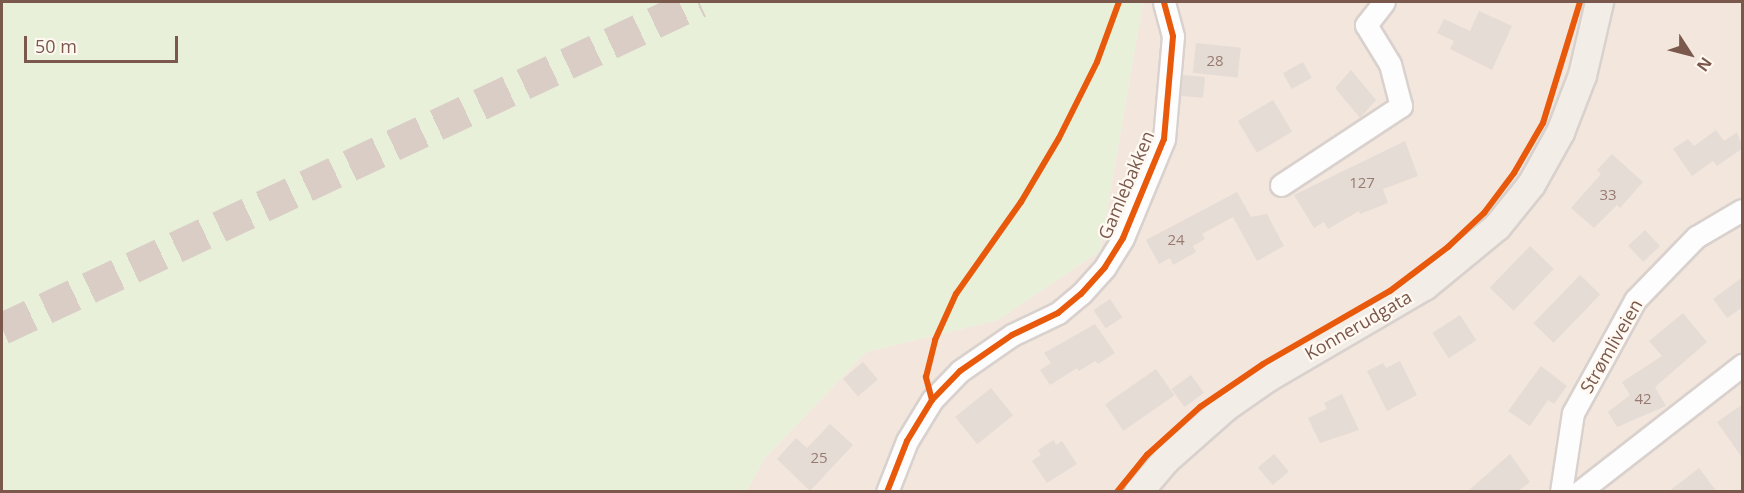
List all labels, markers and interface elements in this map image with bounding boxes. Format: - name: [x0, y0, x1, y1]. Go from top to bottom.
- scale bar: [27, 24, 182, 62]
- north arrow: [1660, 24, 1720, 84]
- text: 50 m: [35, 34, 77, 58]
- house number: 28: [1206, 52, 1224, 70]
- text: N: [1692, 53, 1717, 76]
- street label: Gamlebakken: [1093, 128, 1159, 242]
- house number: 127: [1349, 174, 1375, 192]
- house number: 33: [1599, 186, 1617, 204]
- house number: 24: [1167, 231, 1185, 249]
- street label: Konnerudgata: [1301, 286, 1415, 364]
- street label: Strømliveien: [1575, 295, 1647, 397]
- house number: 42: [1634, 390, 1652, 408]
- house number: 25: [810, 449, 828, 467]

